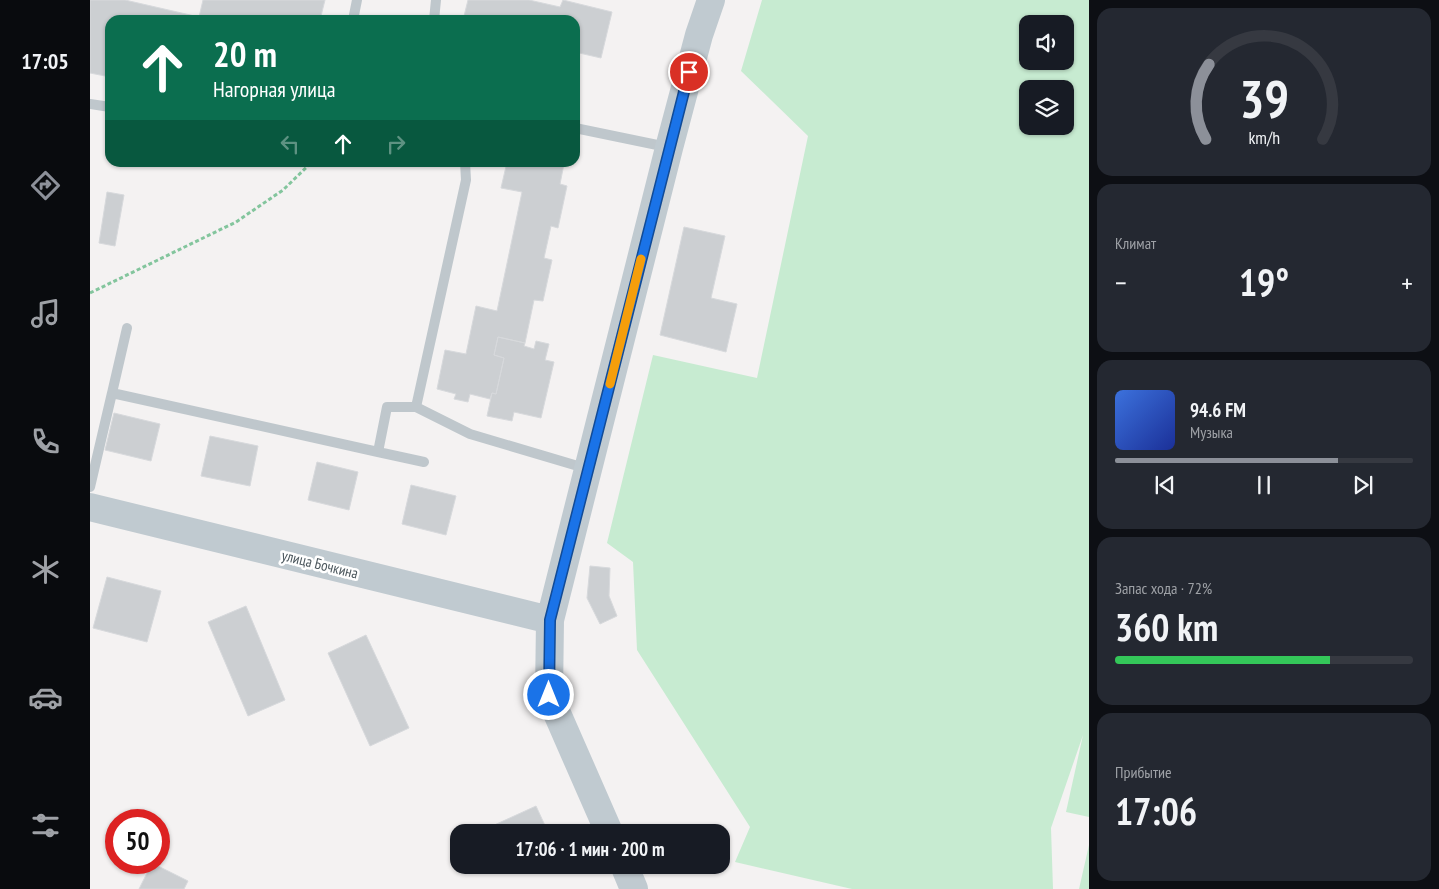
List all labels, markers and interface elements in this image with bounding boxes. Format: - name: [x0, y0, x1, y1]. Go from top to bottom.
- map controls: [1019, 15, 1074, 135]
- button: sound: [1019, 15, 1074, 70]
- text: 20 m: [213, 31, 277, 77]
- icon: ahead: [130, 35, 195, 100]
- text: 17:05: [21, 47, 69, 75]
- pin: [668, 51, 710, 93]
- icon: arrive: [675, 58, 703, 86]
- text: 39: [1239, 65, 1289, 132]
- text: Нагорная улица: [213, 75, 335, 103]
- button: layers: [1019, 80, 1074, 135]
- text: km/h: [1248, 126, 1280, 149]
- icon: left: [276, 130, 304, 158]
- icon: ahead: [329, 130, 357, 158]
- icon: right: [382, 130, 410, 158]
- icon: directions: [28, 168, 63, 203]
- text: Климат: [1115, 233, 1156, 253]
- text: 19°: [1239, 257, 1289, 306]
- text: −: [1115, 264, 1127, 301]
- text: +: [1401, 264, 1413, 301]
- icon: music: [28, 296, 63, 331]
- text: 94.6 FM: [1190, 398, 1246, 422]
- text: Музыка: [1190, 422, 1233, 442]
- icon: phone: [28, 424, 63, 459]
- icon: previous: [1151, 471, 1179, 499]
- icon: pause: [1250, 471, 1278, 499]
- icon: next: [1349, 471, 1377, 499]
- street label: улица Бочкина: [280, 545, 360, 583]
- icon: climate: [28, 552, 63, 587]
- text: Запас хода · 72%: [1115, 578, 1212, 598]
- text: 360 km: [1115, 602, 1218, 651]
- position arrow: [522, 668, 574, 720]
- icon: car: [28, 680, 63, 715]
- text: Прибытие: [1115, 762, 1172, 782]
- text: 17:06: [1115, 786, 1197, 835]
- icon: filters: [28, 808, 63, 843]
- speed limit sign: 50: [105, 809, 170, 874]
- text: 17:06 · 1 мин · 200 m: [516, 837, 664, 861]

